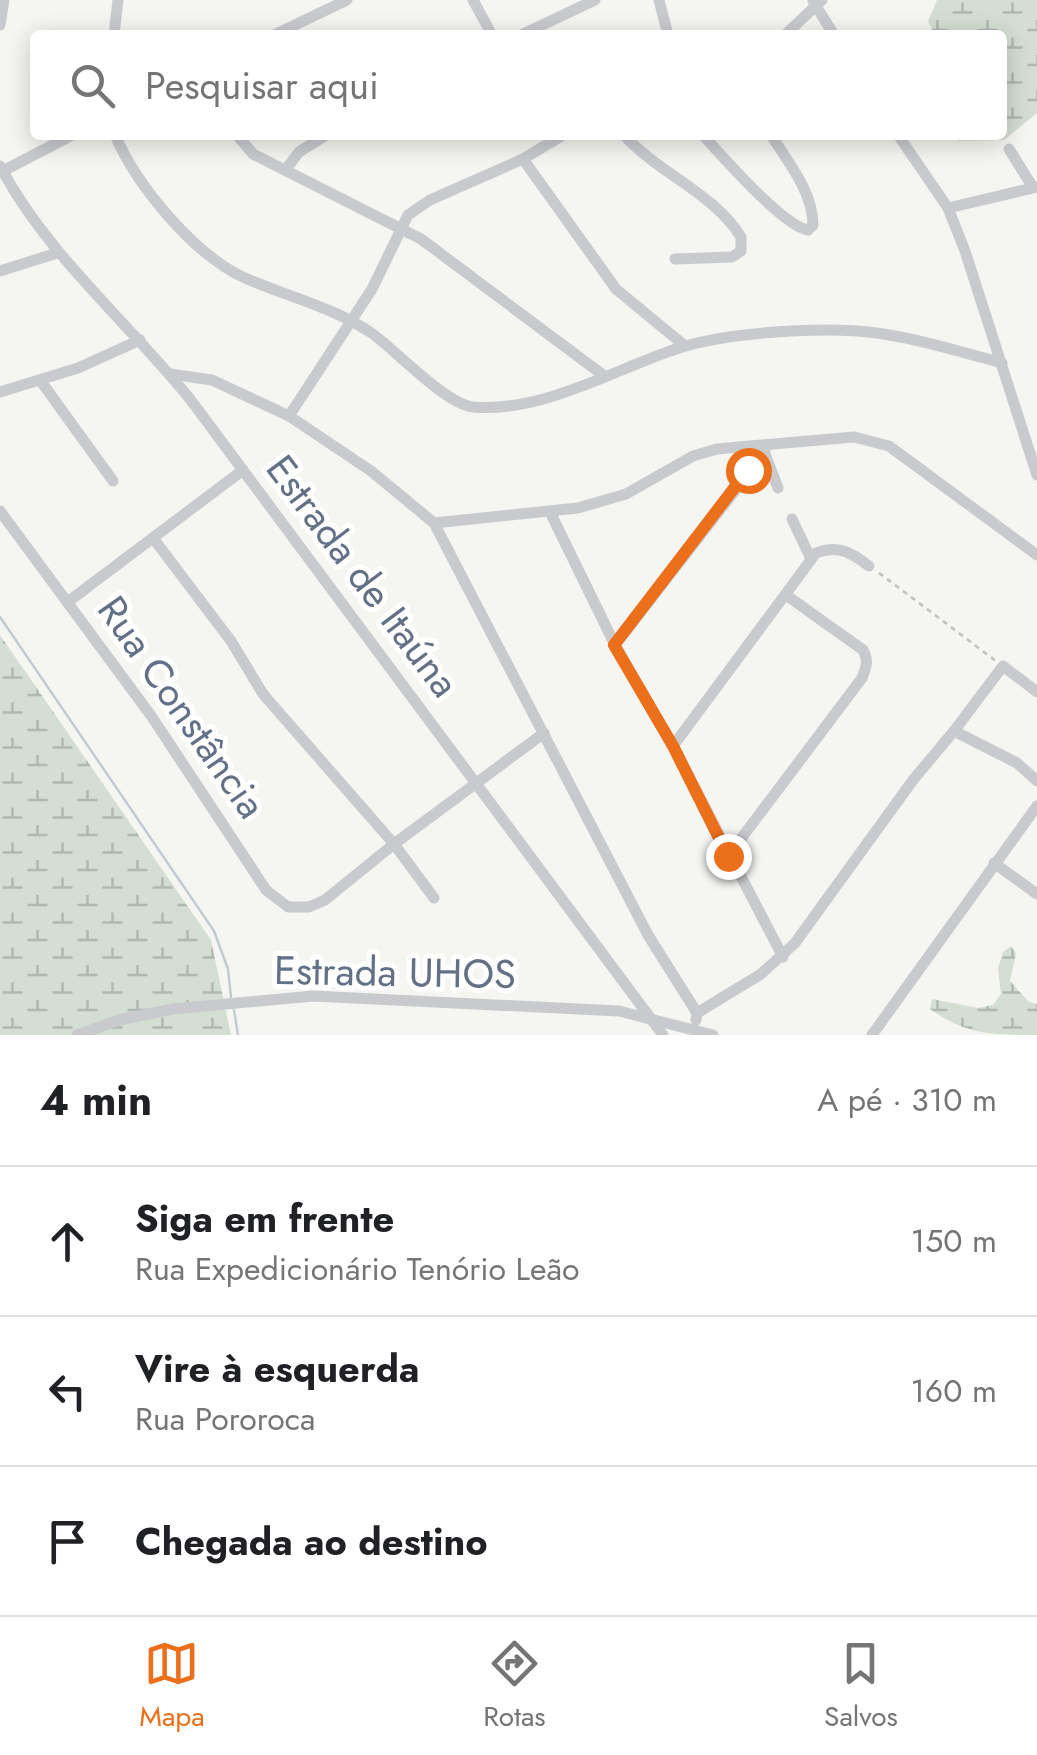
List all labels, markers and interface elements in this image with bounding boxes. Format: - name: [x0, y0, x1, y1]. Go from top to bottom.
- search box: [30, 30, 1007, 140]
- icon: search: [65, 58, 120, 113]
- text: Pesquisar aqui: [145, 58, 379, 113]
- street label: Estrada de Itaúna: [253, 443, 473, 709]
- route start: [726, 448, 772, 494]
- street label: Rua Constância: [84, 584, 280, 830]
- route end: [706, 834, 752, 880]
- street label: Estrada UHOS: [274, 941, 516, 1003]
- text: 4 min: [40, 1070, 152, 1131]
- text: A pé · 310 m: [817, 1077, 997, 1123]
- text: Siga em frente: [135, 1191, 394, 1246]
- icon: ahead: [40, 1214, 95, 1269]
- text: 150 m: [911, 1218, 997, 1264]
- text: Rua Expedicionário Tenório Leão: [135, 1246, 579, 1292]
- text: Vire à esquerda: [135, 1341, 419, 1396]
- icon: left: [40, 1364, 95, 1419]
- text: 160 m: [910, 1368, 997, 1414]
- text: Rua Pororoca: [135, 1396, 315, 1442]
- icon: arrive: [40, 1514, 95, 1569]
- text: Chegada ao destino: [135, 1514, 488, 1569]
- tab: Mapa: [139, 1636, 205, 1737]
- tab: Rotas: [483, 1636, 546, 1737]
- tab: Salvos: [824, 1636, 898, 1737]

